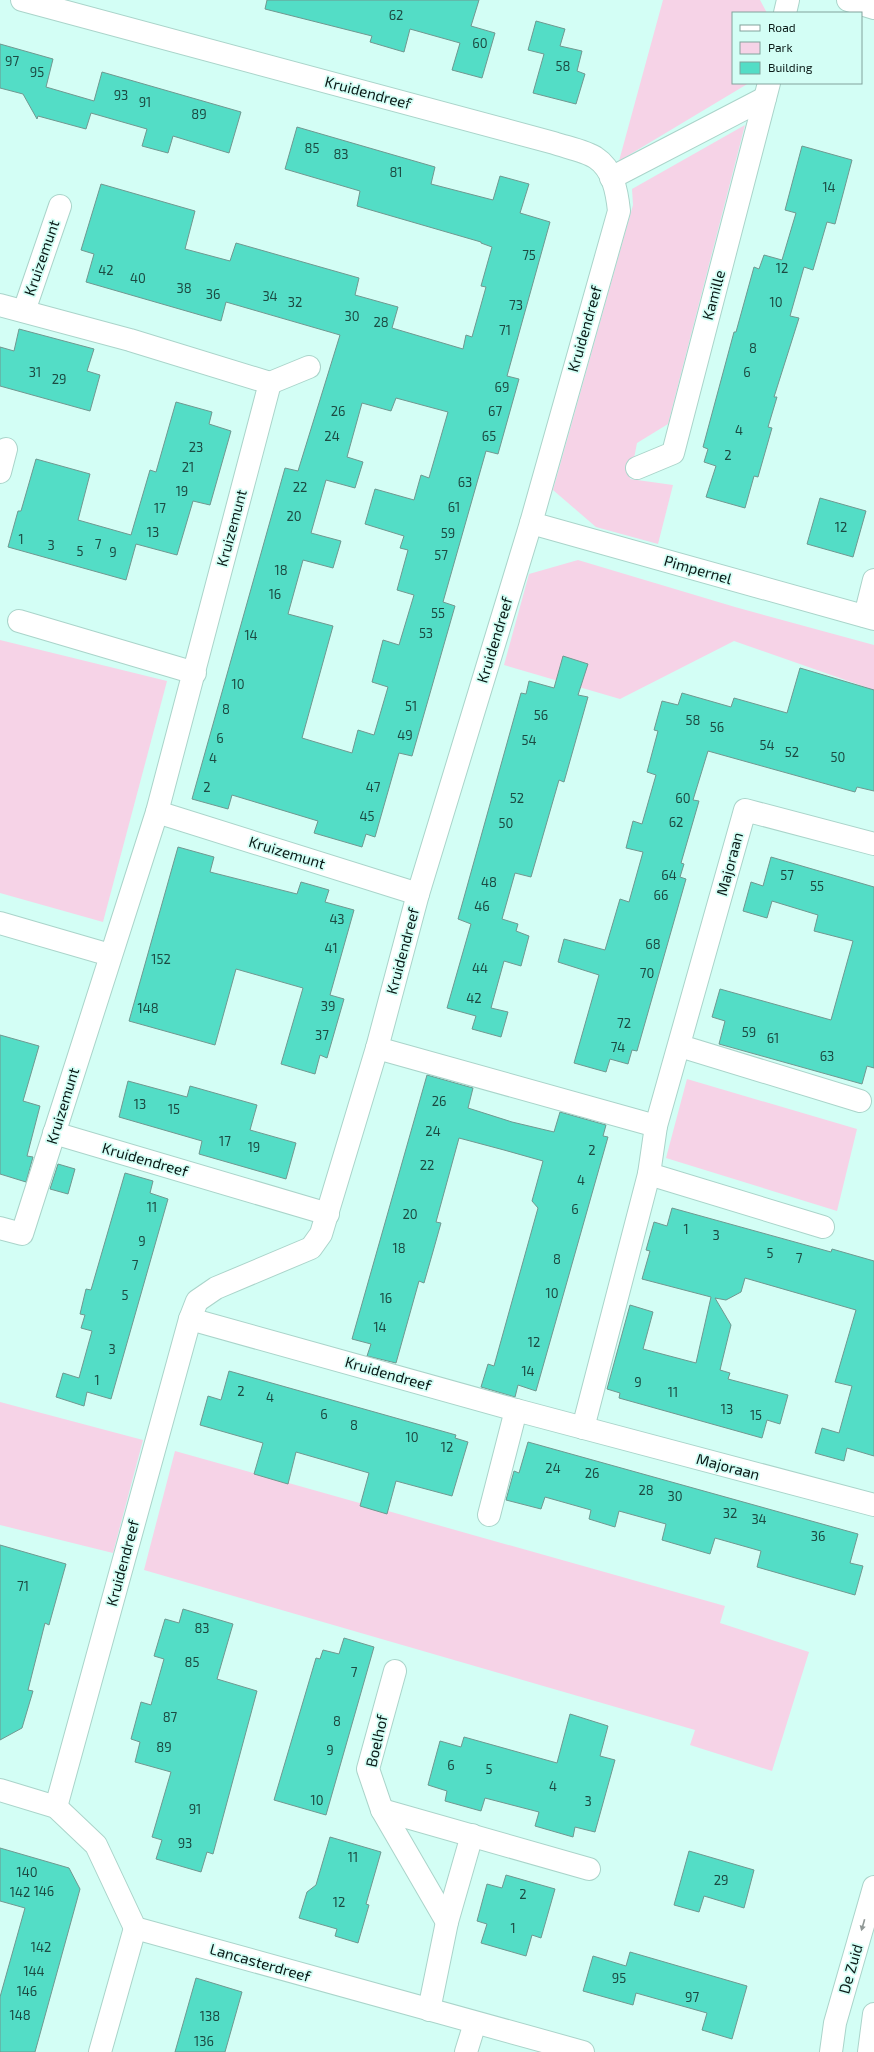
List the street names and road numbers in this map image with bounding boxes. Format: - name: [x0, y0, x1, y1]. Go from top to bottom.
- street label: Kruidendreef: [323, 72, 414, 112]
- street label: Kruizemunt: [20, 217, 63, 298]
- street label: Kamille: [698, 268, 728, 322]
- street label: Kruidendreef: [563, 283, 605, 374]
- street label: Kruizemunt: [212, 487, 250, 568]
- street label: Pimpernel: [662, 551, 735, 587]
- street label: Kruidendreef: [472, 594, 516, 685]
- street label: Majoraan: [712, 830, 747, 898]
- street label: Kruizemunt: [247, 832, 328, 872]
- street label: Kruidendreef: [382, 905, 422, 996]
- street label: Kruizemunt: [42, 1065, 82, 1146]
- street label: Kruidendreef: [100, 1138, 191, 1180]
- street label: Kruidendreef: [343, 1352, 434, 1394]
- street label: Majoraan: [694, 1449, 762, 1484]
- street label: Kruidendreef: [102, 1517, 142, 1608]
- street label: Boelhof: [361, 1713, 391, 1769]
- street label: Lancasterdreef: [208, 1939, 313, 1985]
- street label: De Zuid: [834, 1942, 866, 1996]

